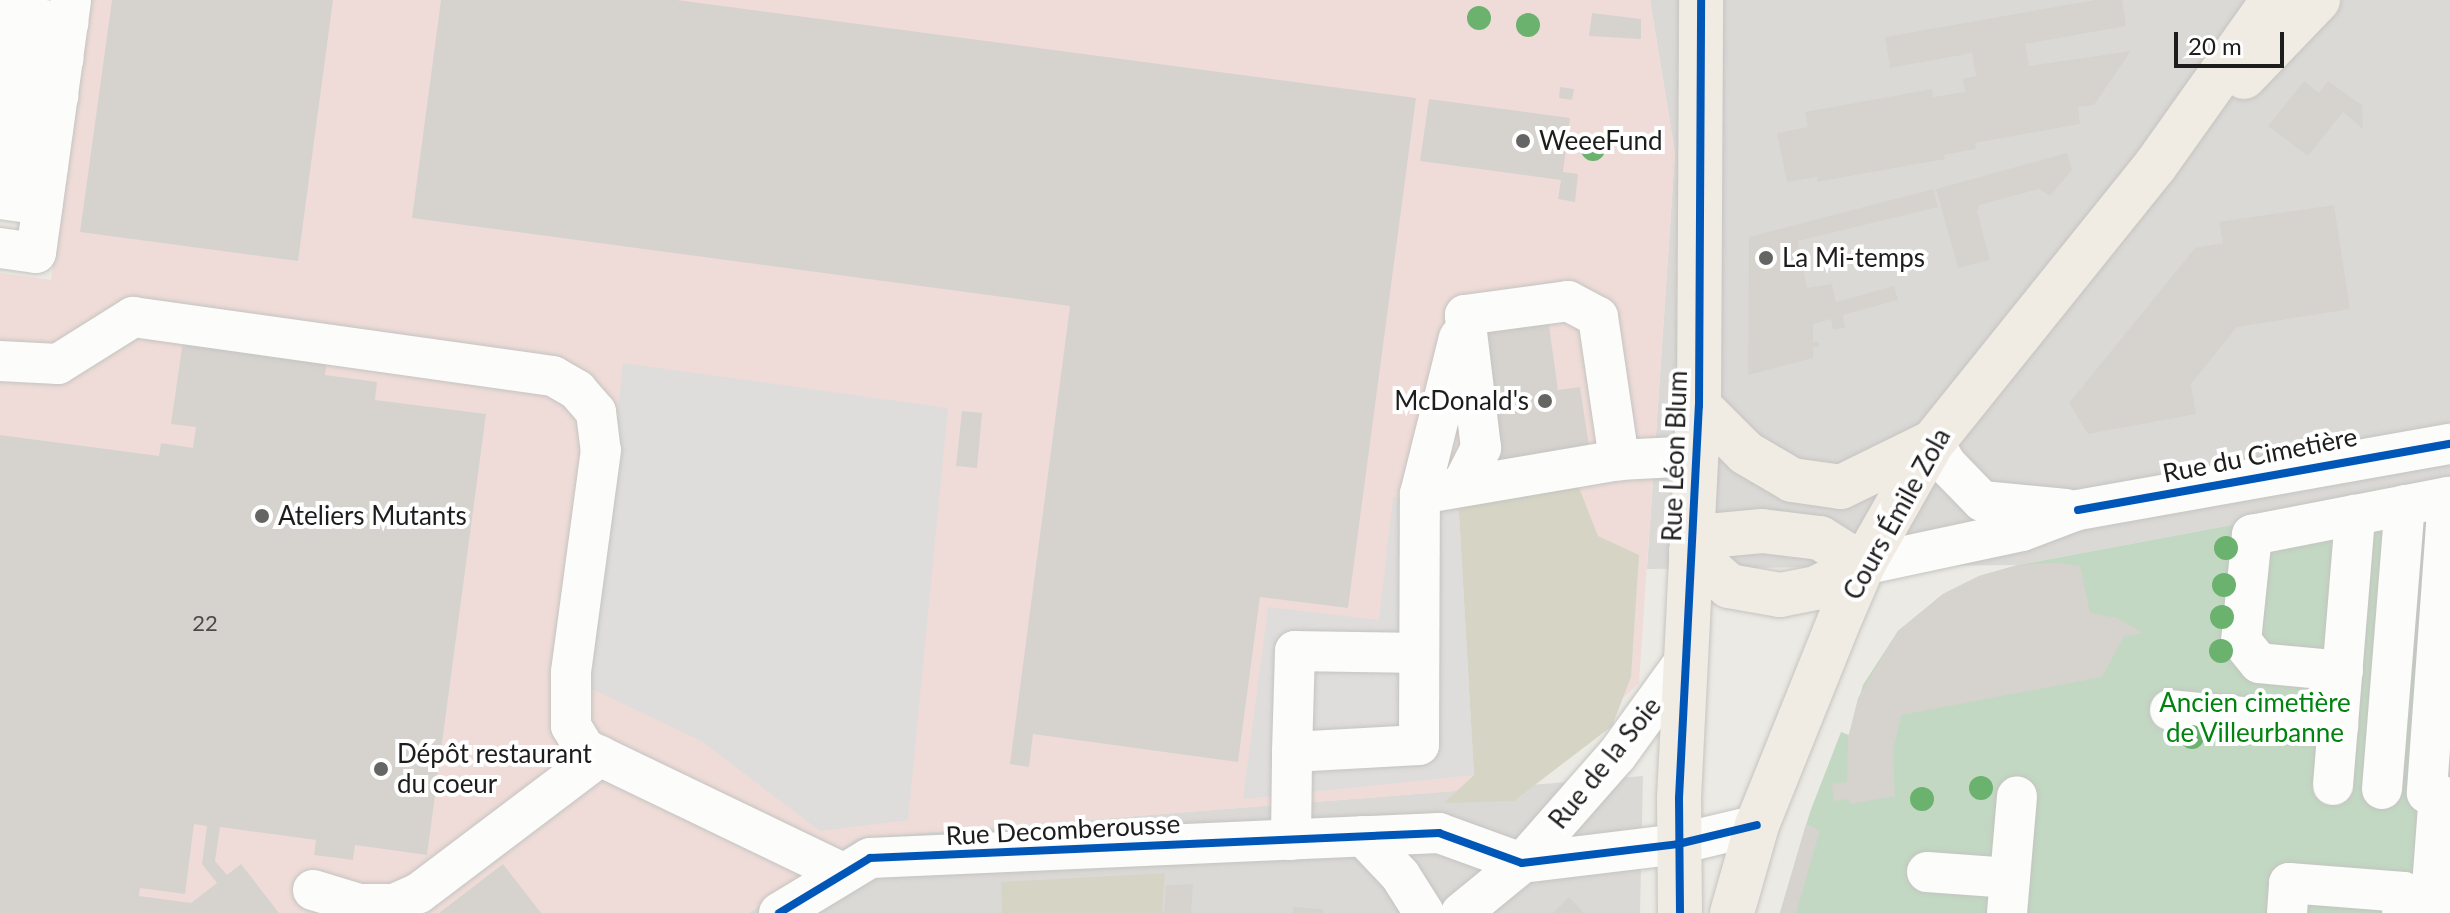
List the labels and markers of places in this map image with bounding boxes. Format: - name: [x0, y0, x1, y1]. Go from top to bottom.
- place label: WeeeFund: [1539, 125, 1663, 157]
- marker: WeeeFund: [1514, 132, 1532, 150]
- place label: La Mi-temps: [1782, 242, 1925, 274]
- marker: La Mi-temps: [1757, 249, 1775, 267]
- place label: McDonald's: [1394, 385, 1529, 417]
- marker: McDonald's: [1536, 392, 1554, 410]
- place label: Ateliers Mutants: [278, 500, 467, 532]
- marker: Ateliers Mutants: [253, 507, 271, 525]
- place label: Dépôt restaurant du coeur: [397, 738, 592, 800]
- marker: Dépôt restaurant du coeur: [372, 760, 390, 778]

